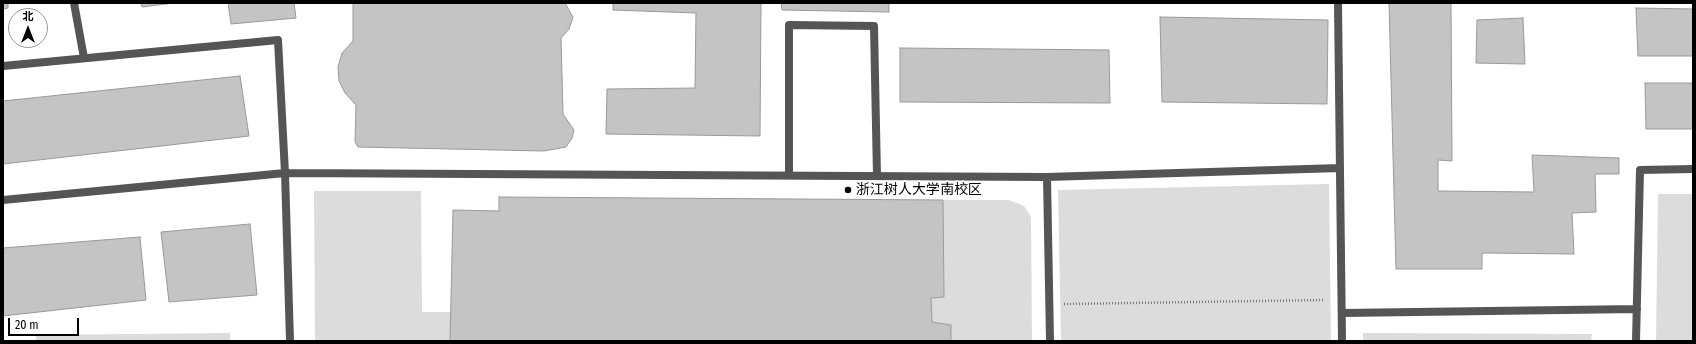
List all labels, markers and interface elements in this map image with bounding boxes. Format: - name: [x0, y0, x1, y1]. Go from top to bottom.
- north arrow: [8, 8, 48, 48]
- text: 北: [23, 10, 34, 23]
- place label: 浙江树人大学南校区: [856, 182, 982, 198]
- marker: 浙江树人大学南校区: [843, 185, 853, 195]
- scale bar: [10, 310, 81, 336]
- text: 20 m: [15, 318, 39, 332]

